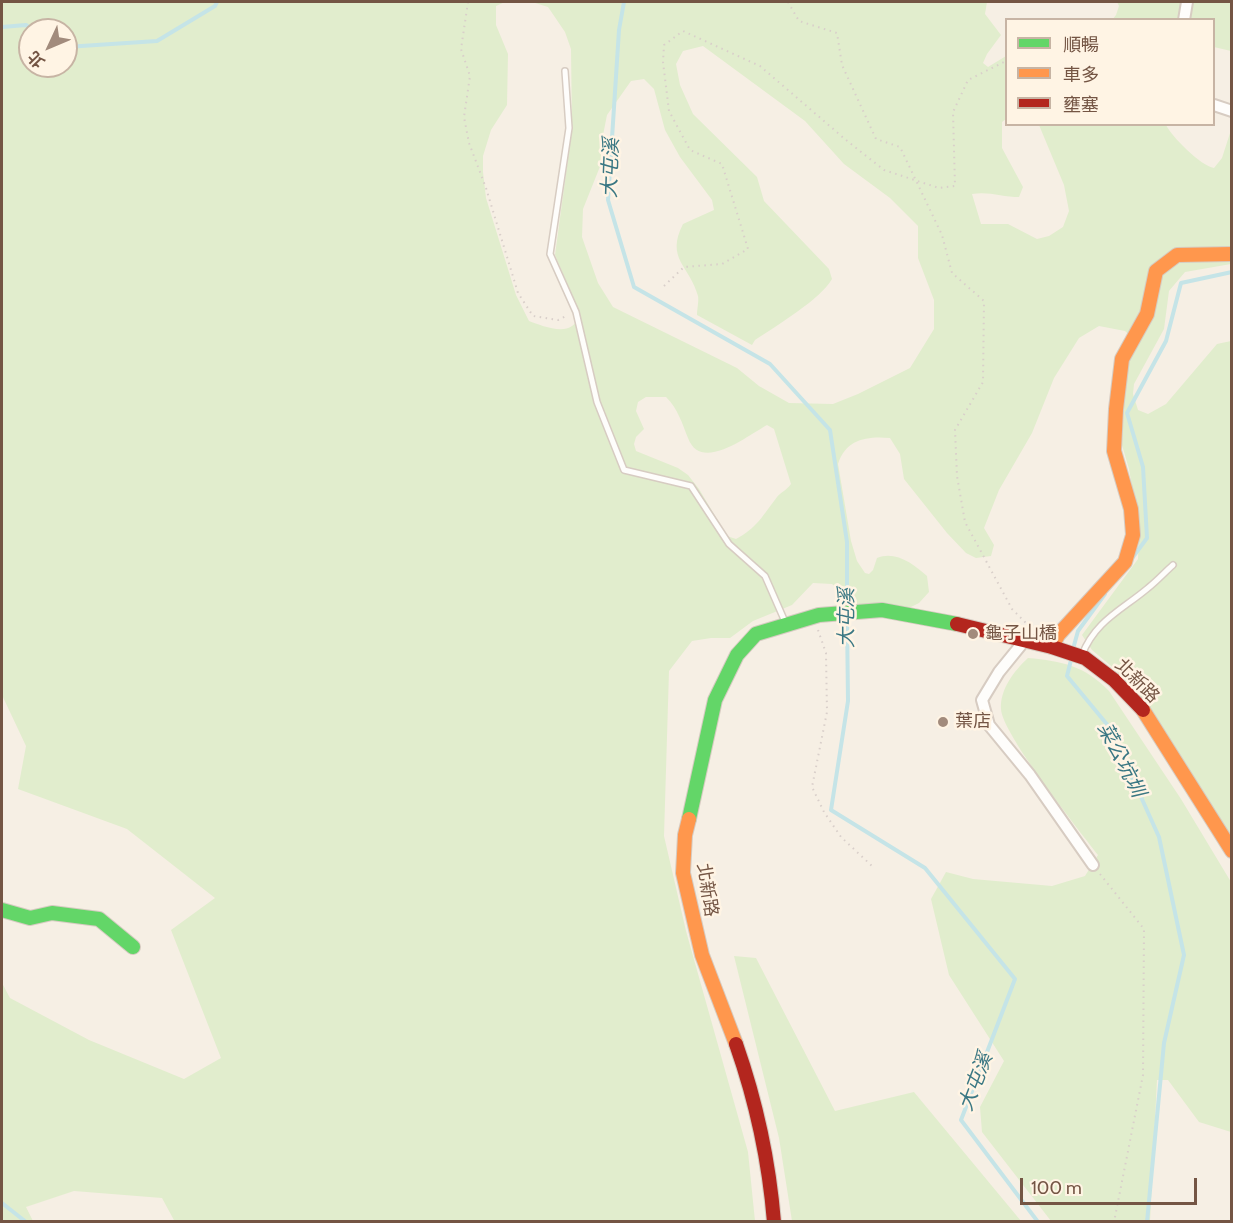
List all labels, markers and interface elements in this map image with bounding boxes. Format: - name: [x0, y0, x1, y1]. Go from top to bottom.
- north arrow: [18, 18, 78, 78]
- legend: [1005, 18, 1215, 126]
- text: 順暢: [1063, 34, 1099, 56]
- text: 北: [24, 47, 49, 72]
- text: 車多: [1063, 64, 1099, 86]
- text: 壅塞: [1063, 94, 1099, 116]
- water label: 大屯溪: [598, 138, 624, 198]
- water label: 大屯溪: [835, 588, 859, 648]
- place label: 龜子山橋: [985, 623, 1057, 645]
- marker: 龜子山橋: [966, 627, 980, 641]
- street label: 北新路: [1110, 654, 1164, 708]
- place label: 葉店: [955, 711, 991, 733]
- marker: 葉店: [936, 715, 950, 729]
- water label: 菜公坑圳: [1092, 719, 1150, 801]
- street label: 北新路: [692, 862, 722, 918]
- water label: 大屯溪: [954, 1050, 998, 1114]
- scale bar: [1023, 1166, 1200, 1204]
- text: 100 m: [1031, 1177, 1082, 1199]

